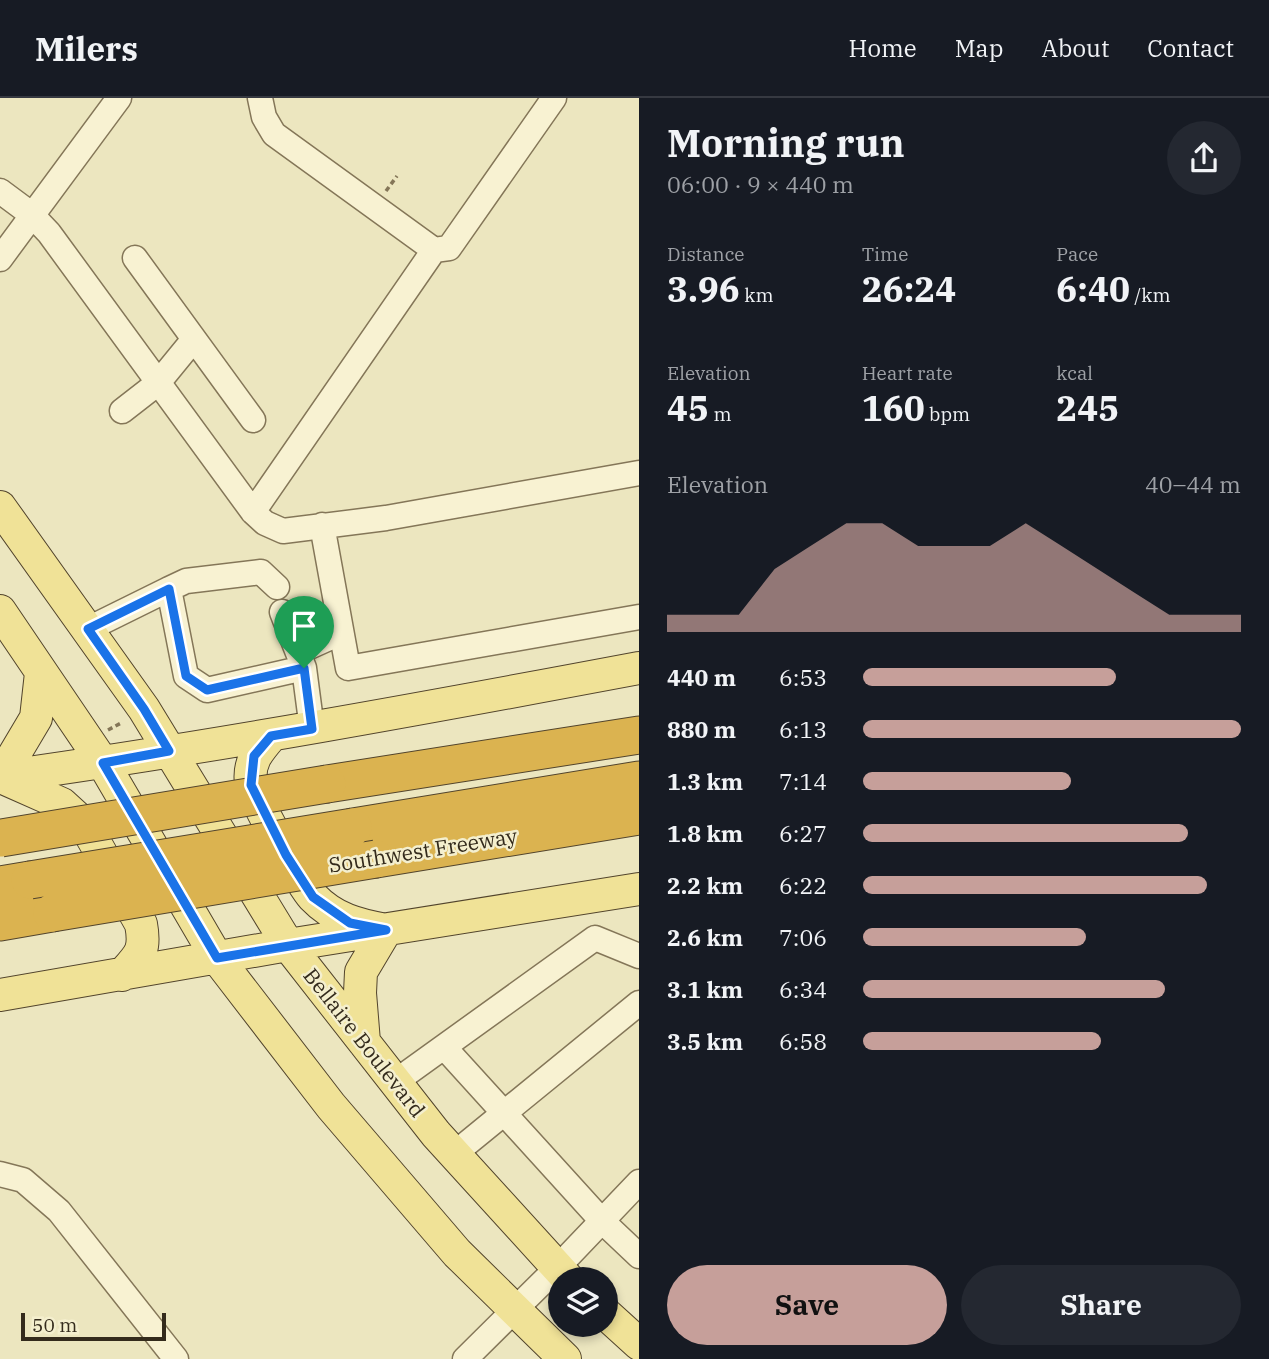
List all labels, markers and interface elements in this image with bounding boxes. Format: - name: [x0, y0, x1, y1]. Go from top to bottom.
- text: Milers: [35, 27, 138, 70]
- text: Home: [849, 32, 917, 64]
- text: Map: [955, 32, 1003, 64]
- text: About: [1041, 32, 1109, 64]
- text: Contact: [1147, 32, 1234, 64]
- text: Morning run: [667, 118, 905, 167]
- button: share: [1167, 121, 1241, 195]
- text: 06:00 · 9 × 440 m: [667, 169, 854, 199]
- text: Distance: [667, 242, 745, 266]
- text: Time: [862, 242, 908, 266]
- text: Pace: [1056, 242, 1098, 266]
- text: 3.96: [667, 266, 740, 312]
- text: 26:24: [862, 266, 956, 312]
- text: 6:40: [1056, 266, 1130, 312]
- text: km: [740, 283, 774, 307]
- text: /km: [1130, 283, 1171, 307]
- text: Elevation: [667, 361, 751, 385]
- text: Heart rate: [862, 361, 953, 385]
- text: kcal: [1056, 361, 1093, 385]
- text: 45: [667, 385, 709, 431]
- text: 160: [862, 385, 925, 431]
- text: 245: [1056, 385, 1119, 431]
- text: m: [709, 402, 732, 426]
- text: bpm: [925, 402, 970, 426]
- text: Elevation: [667, 469, 768, 499]
- text: 40–44 m: [1145, 469, 1241, 499]
- pin: [274, 596, 334, 668]
- icon: arrive: [285, 607, 323, 645]
- text: 440 m: [667, 662, 736, 692]
- text: 6:53: [779, 662, 827, 692]
- text: 880 m: [667, 714, 736, 744]
- text: 6:13: [779, 714, 827, 744]
- text: 1.3 km: [667, 766, 743, 796]
- text: 7:14: [779, 766, 827, 796]
- text: 1.8 km: [667, 818, 743, 848]
- text: 6:27: [779, 818, 827, 848]
- street label: Southwest Freeway: [327, 821, 520, 879]
- text: 2.2 km: [667, 870, 743, 900]
- text: 6:22: [779, 870, 827, 900]
- text: 2.6 km: [667, 922, 743, 952]
- text: 7:06: [779, 922, 827, 952]
- street label: Bellaire Boulevard: [298, 962, 432, 1123]
- text: 3.1 km: [667, 974, 743, 1004]
- text: 6:34: [779, 974, 827, 1004]
- text: 3.5 km: [667, 1026, 743, 1056]
- text: 6:58: [779, 1026, 827, 1056]
- button: Save: [667, 1265, 947, 1345]
- button: Share: [961, 1265, 1241, 1345]
- map controls: [548, 1267, 618, 1337]
- button: layers: [548, 1267, 618, 1337]
- scale bar: [21, 1310, 166, 1342]
- text: 50 m: [32, 1313, 77, 1337]

